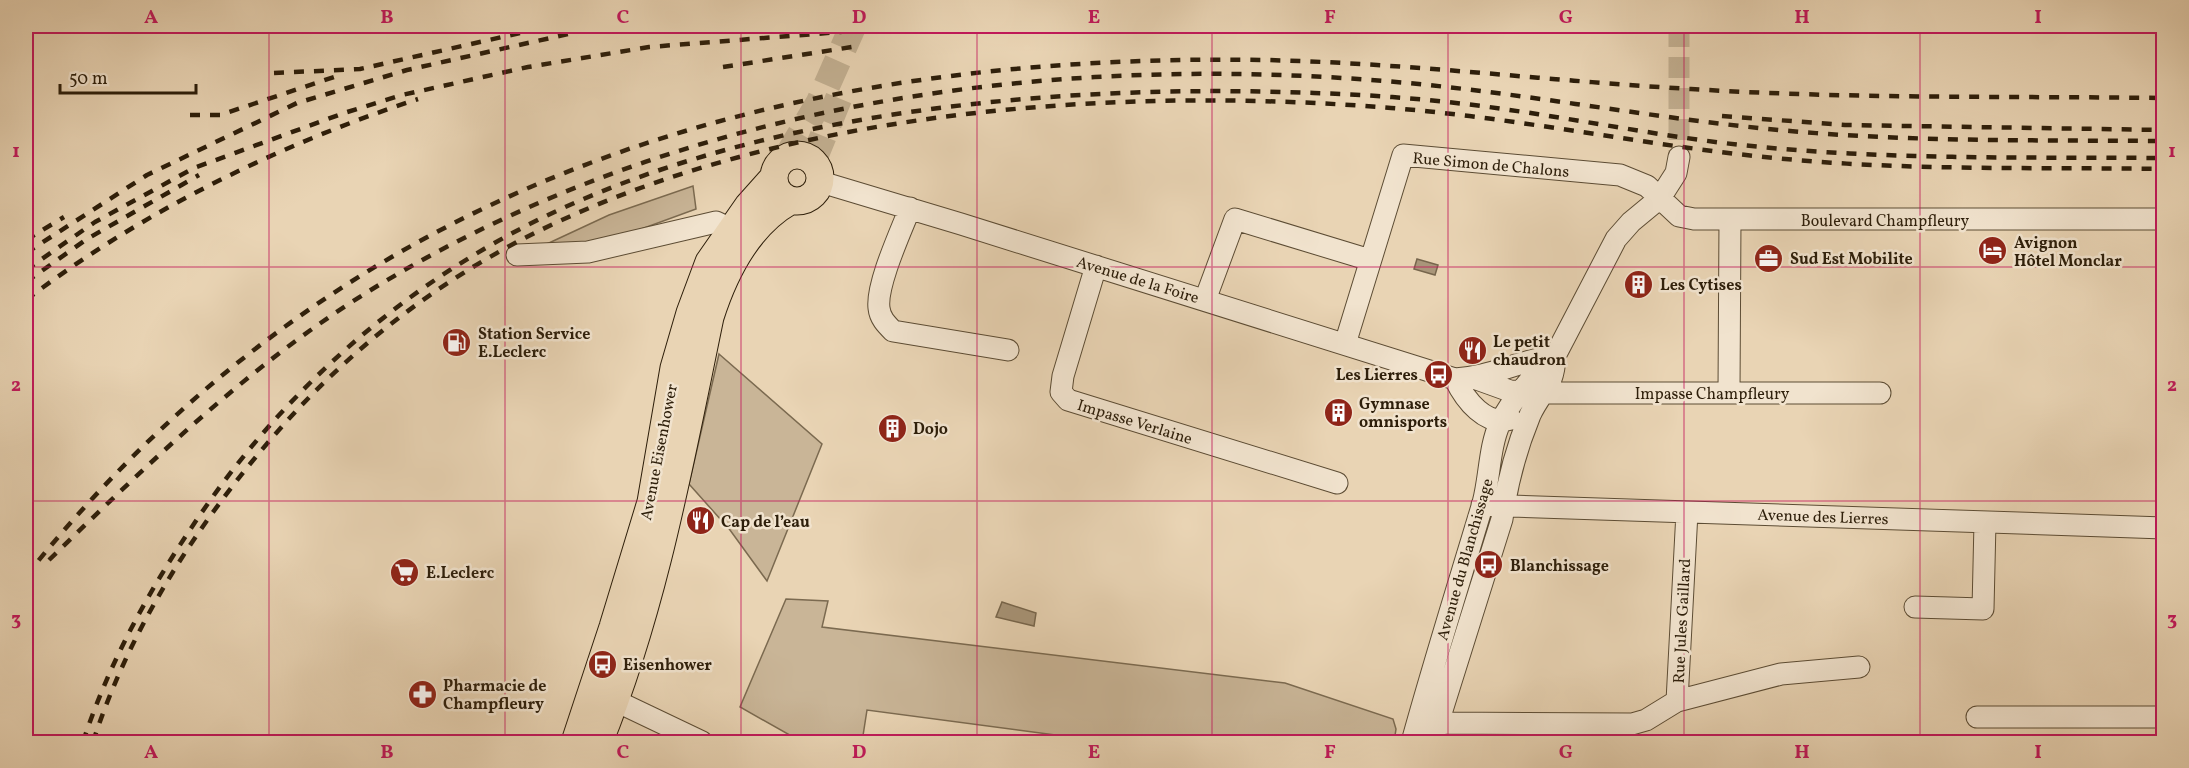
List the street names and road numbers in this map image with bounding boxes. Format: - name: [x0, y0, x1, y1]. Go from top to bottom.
- street label: Rue Simon de Chalons: [1412, 148, 1570, 184]
- street label: Boulevard Champfleury: [1801, 211, 1969, 233]
- street label: Avenue de la Foire: [1073, 252, 1201, 310]
- street label: Avenue Eisenhower: [636, 382, 684, 522]
- street label: Impasse Champfleury: [1635, 384, 1790, 406]
- street label: Impasse Verlaine: [1074, 395, 1195, 451]
- street label: Avenue du Blanchissage: [1432, 476, 1500, 643]
- street label: Avenue des Lierres: [1757, 505, 1889, 531]
- street label: Rue Jules Gaillard: [1669, 558, 1697, 684]

